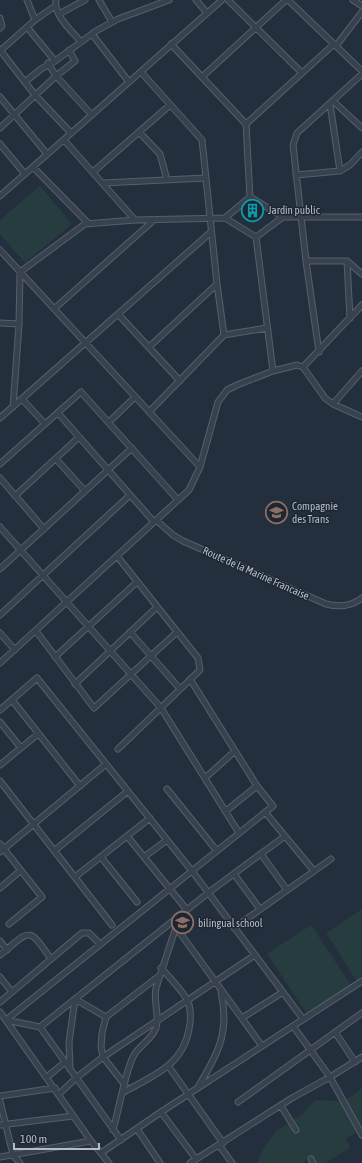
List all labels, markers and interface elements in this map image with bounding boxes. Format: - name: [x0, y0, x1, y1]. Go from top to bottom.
- building icon: Jardin public: [240, 197, 266, 223]
- place label: Jardin public: [268, 204, 321, 216]
- school or university icon: Compagnie des Trans: [263, 499, 289, 525]
- place label: Compagnie des Trans: [292, 500, 338, 525]
- street label: Route de la Marine Francaise: [201, 544, 311, 602]
- school or university icon: bilingual school: [170, 910, 196, 936]
- place label: bilingual school: [198, 917, 263, 929]
- scale bar: [14, 1125, 99, 1151]
- text: 100 m: [20, 1132, 47, 1146]

